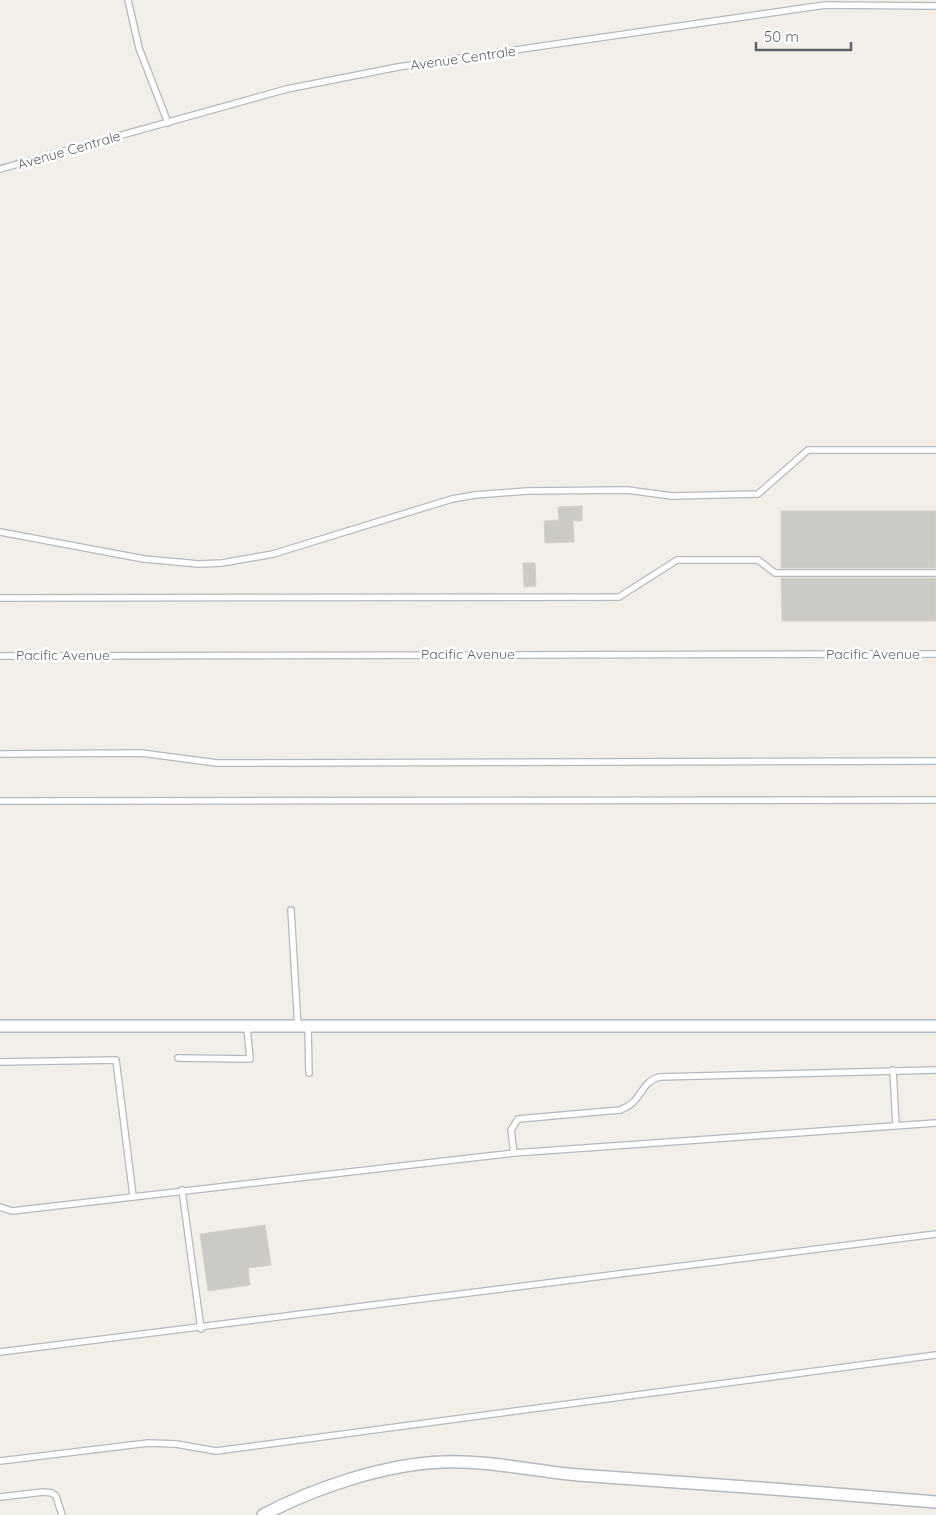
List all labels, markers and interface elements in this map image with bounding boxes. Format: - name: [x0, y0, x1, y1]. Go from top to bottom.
- scale bar: [756, 20, 851, 52]
- text: 50 m: [764, 27, 799, 46]
- street label: Avenue Centrale: [409, 42, 517, 74]
- street label: Avenue Centrale: [15, 127, 123, 173]
- street label: Pacific Avenue: [421, 645, 515, 663]
- street label: Pacific Avenue: [826, 645, 920, 663]
- street label: Pacific Avenue: [16, 646, 110, 664]

